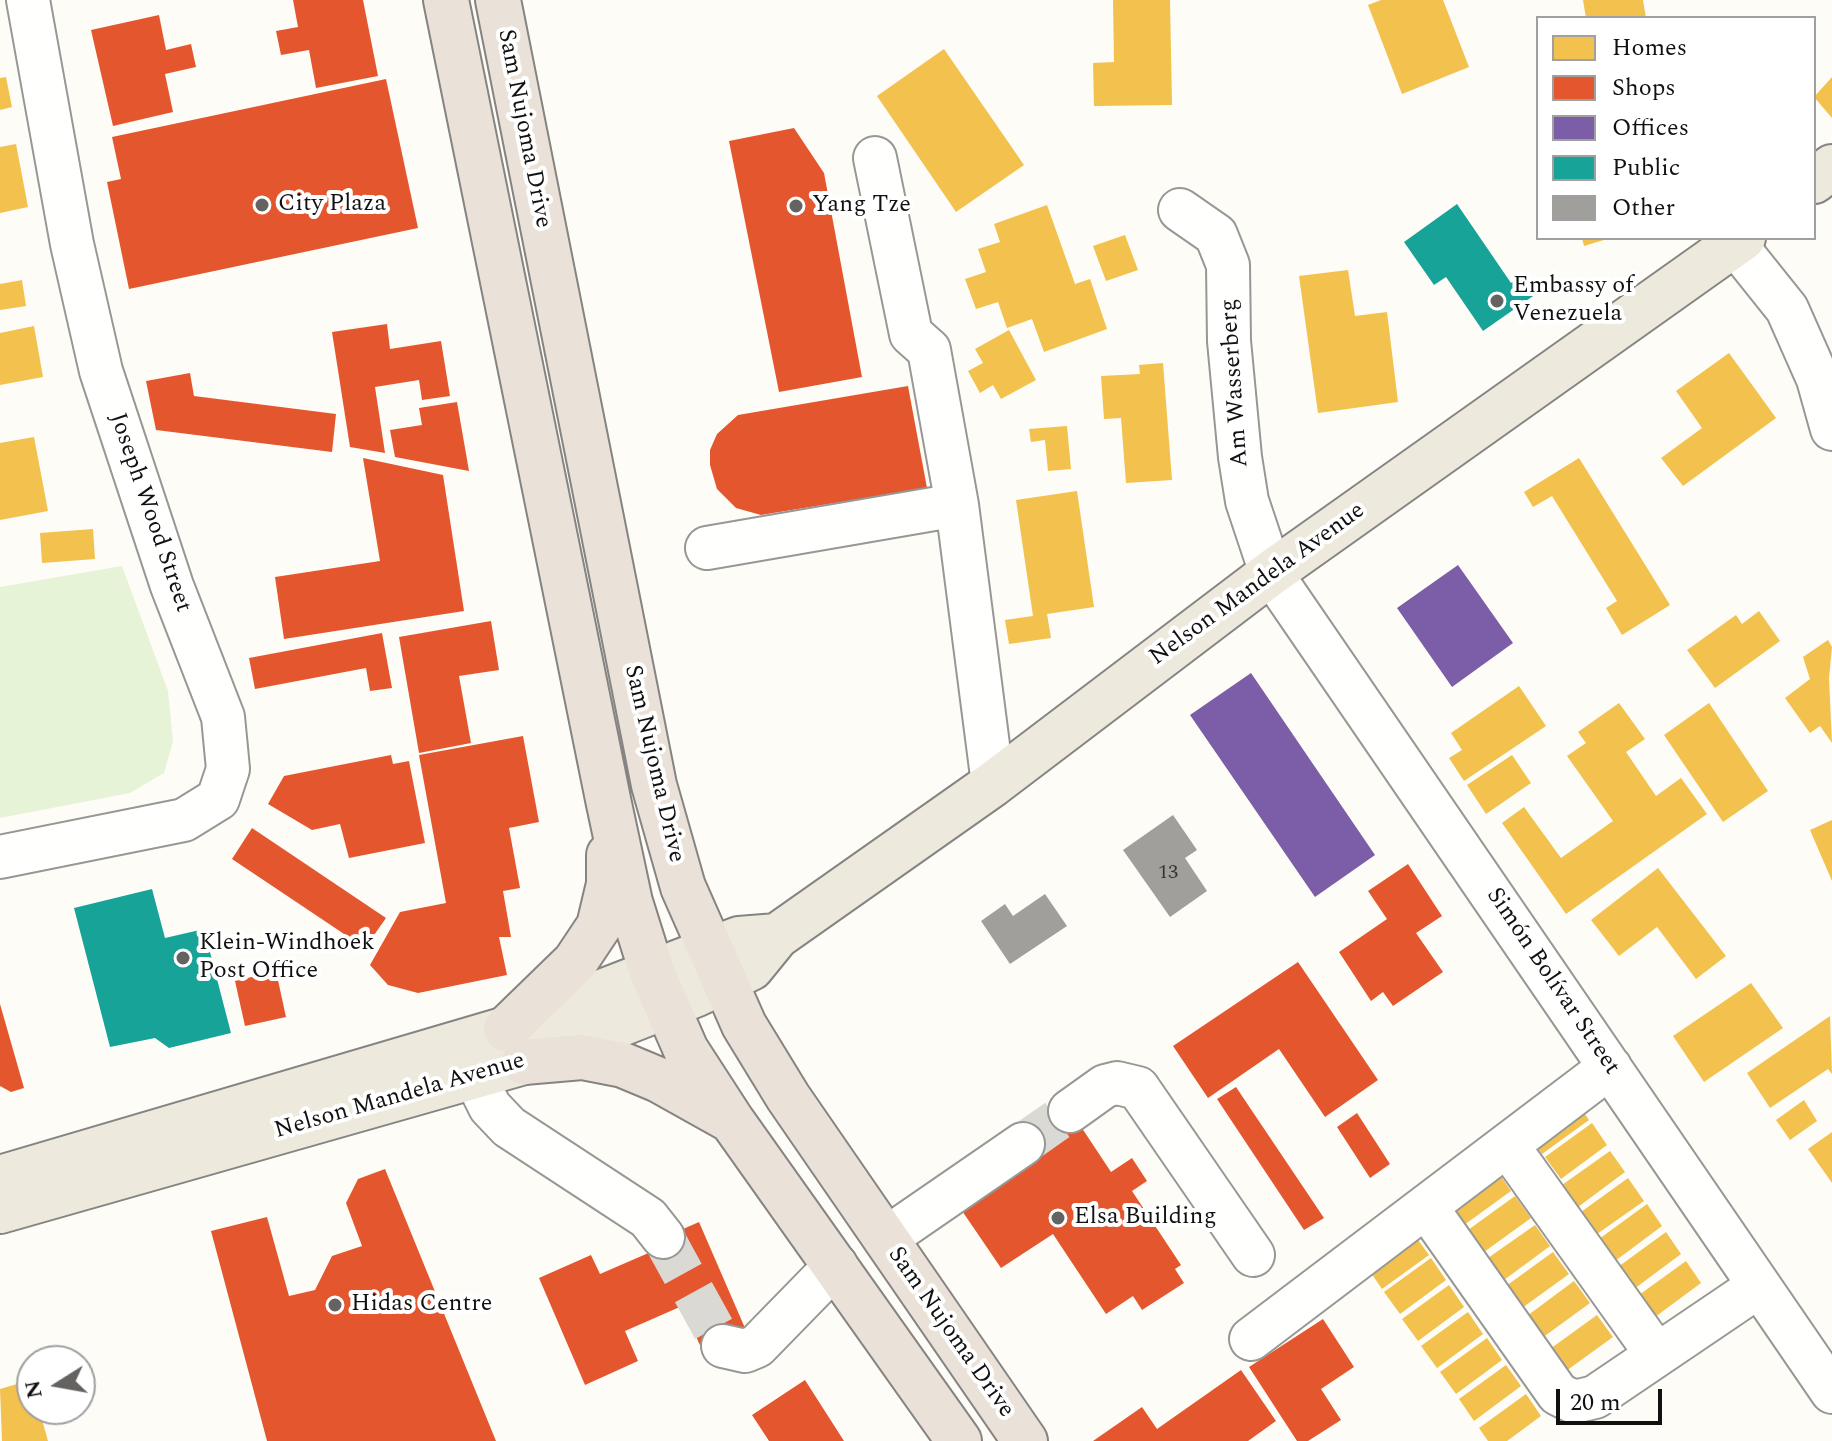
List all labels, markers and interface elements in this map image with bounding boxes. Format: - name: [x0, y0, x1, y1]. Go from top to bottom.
- legend: [1536, 16, 1816, 240]
- street label: Sam Nujoma Drive: [490, 27, 556, 231]
- text: Homes: [1612, 30, 1687, 66]
- text: Shops: [1612, 70, 1676, 106]
- text: Offices: [1612, 110, 1689, 146]
- text: Public: [1612, 150, 1680, 186]
- text: Other: [1612, 190, 1675, 226]
- place label: City Plaza: [278, 191, 386, 219]
- place label: Yang Tze: [812, 192, 911, 220]
- marker: City Plaza: [253, 196, 271, 214]
- marker: Yang Tze: [787, 197, 805, 215]
- place label: Embassy of Venezuela: [1513, 273, 1634, 329]
- marker: Embassy of Venezuela: [1488, 292, 1506, 310]
- street label: Am Wasserberg: [1216, 298, 1256, 468]
- street label: Joseph Wood Street: [101, 409, 197, 617]
- street label: Nelson Mandela Avenue: [1145, 497, 1371, 673]
- street label: Sam Nujoma Drive: [616, 662, 690, 866]
- house number: 13: [1158, 862, 1178, 886]
- street label: Simón Bolívar Street: [1479, 883, 1625, 1081]
- place label: Klein-Windhoek Post Office: [199, 930, 375, 986]
- marker: Klein-Windhoek Post Office: [174, 949, 192, 967]
- street label: Nelson Mandela Avenue: [272, 1047, 528, 1147]
- place label: Elsa Building: [1074, 1204, 1217, 1232]
- marker: Elsa Building: [1049, 1209, 1067, 1227]
- street label: Sam Nujoma Drive: [880, 1242, 1020, 1424]
- place label: Hidas Centre: [351, 1291, 492, 1319]
- marker: Hidas Centre: [326, 1296, 344, 1314]
- north arrow: [16, 1345, 96, 1425]
- scale bar: [1560, 1373, 1666, 1423]
- text: N: [16, 1377, 52, 1401]
- text: 20 m: [1570, 1385, 1621, 1421]

